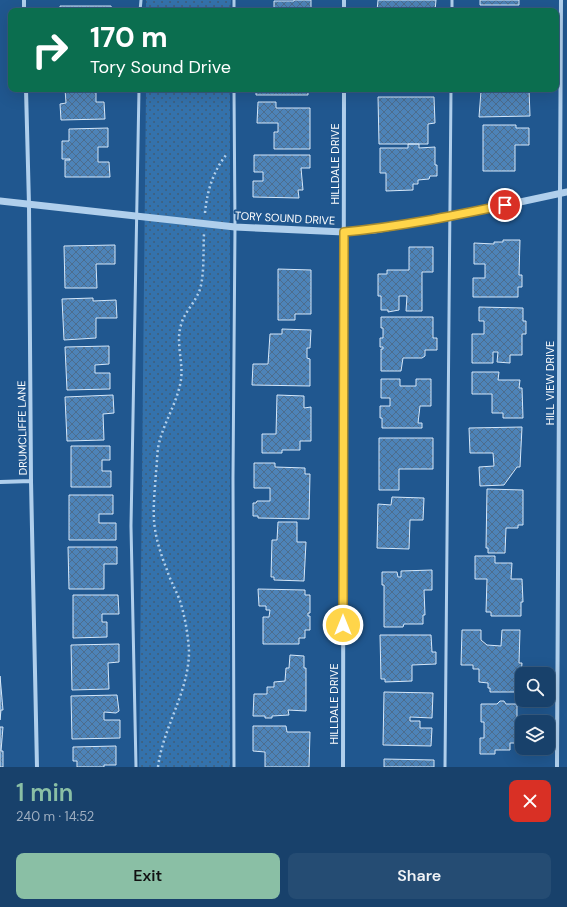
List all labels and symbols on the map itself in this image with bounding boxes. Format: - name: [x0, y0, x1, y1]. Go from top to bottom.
- street label: HILLDALE DRIVE: [328, 123, 342, 205]
- pin: [488, 188, 522, 222]
- street label: TORY SOUND DRIVE: [235, 208, 335, 228]
- street label: HILL VIEW DRIVE: [543, 341, 557, 425]
- street label: DRUMCLIFFE LANE: [14, 381, 30, 475]
- position arrow: [322, 604, 364, 646]
- street label: HILLDALE DRIVE: [327, 663, 341, 745]

